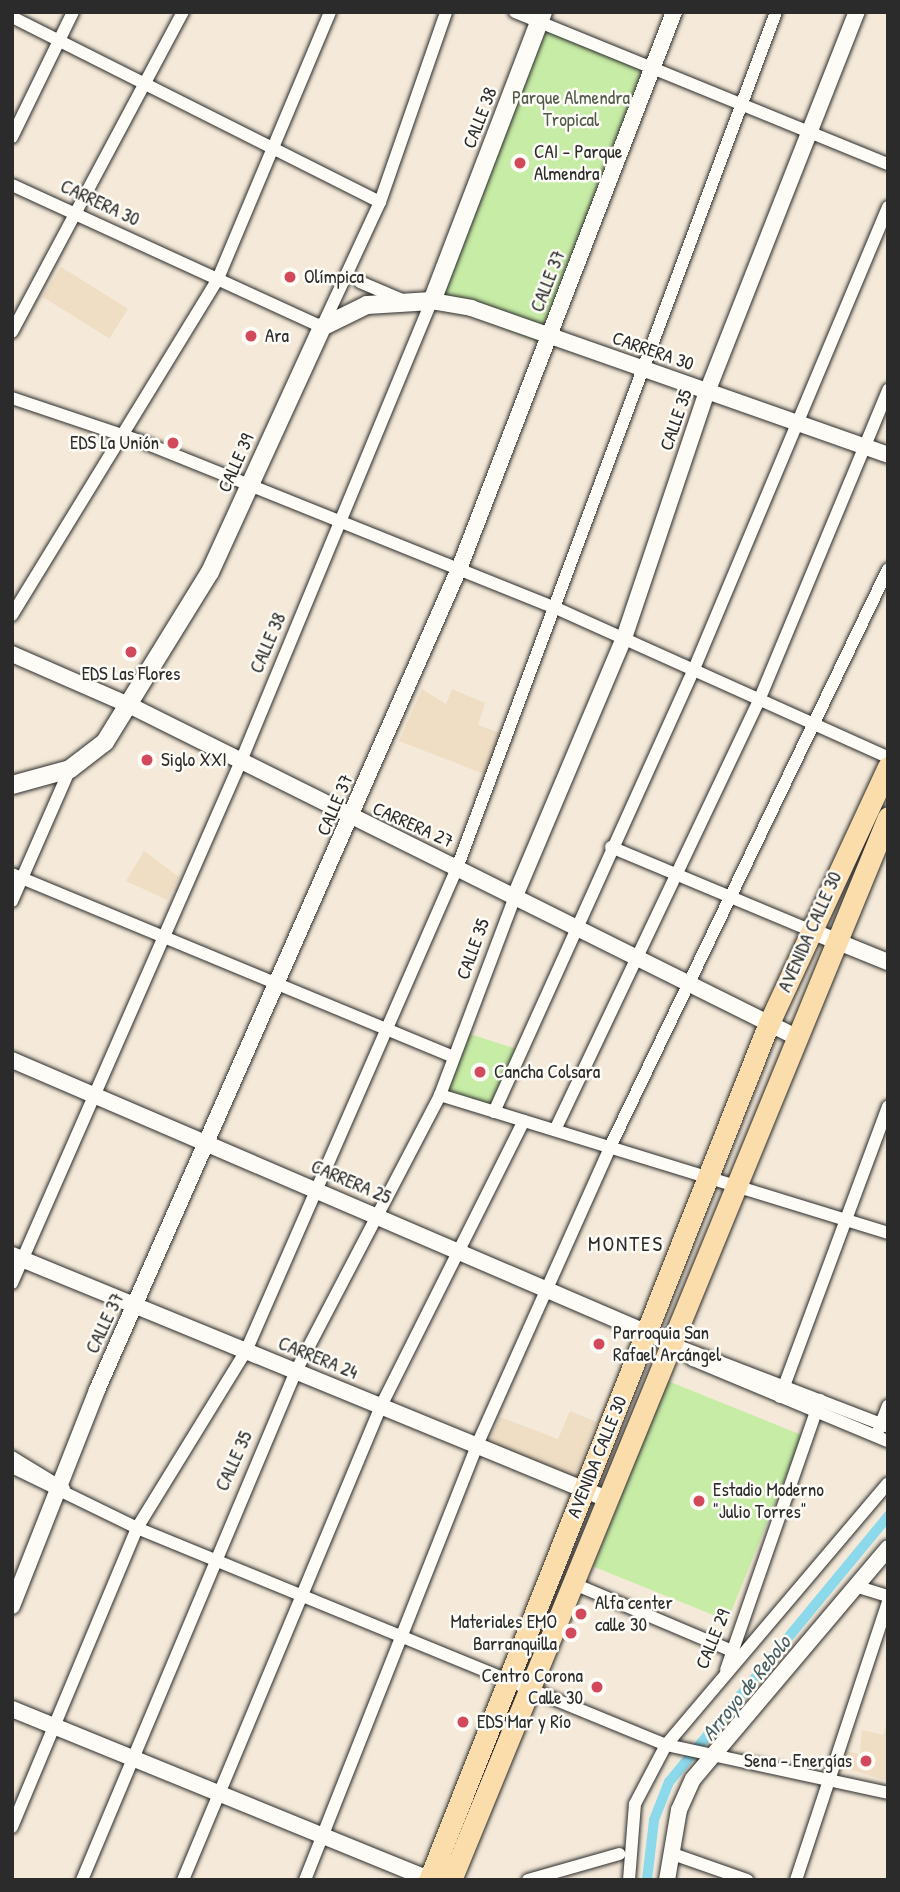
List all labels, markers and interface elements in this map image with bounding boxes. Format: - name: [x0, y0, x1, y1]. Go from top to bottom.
- street label: CALLE 38: [458, 84, 502, 152]
- park label: Parque Almendra Tropical: [512, 87, 630, 131]
- place label: CAI - Parque Almendra: [534, 141, 622, 185]
- marker: CAI - Parque Almendra: [512, 155, 528, 171]
- street label: CARRERA 30: [57, 175, 143, 231]
- street label: CALLE 37: [526, 247, 570, 315]
- place label: Olímpica: [304, 266, 364, 288]
- marker: Olímpica: [282, 269, 298, 285]
- place label: Ara: [265, 325, 289, 347]
- street label: CARRERA 30: [609, 326, 697, 376]
- marker: Ara: [243, 328, 259, 344]
- street label: CALLE 35: [655, 386, 697, 454]
- street label: CALLE 39: [213, 430, 259, 496]
- place label: EDS La Unión: [70, 432, 159, 454]
- marker: EDS La Unión: [165, 435, 181, 451]
- street label: CALLE 38: [245, 609, 291, 677]
- marker: EDS Las Flores: [123, 644, 139, 660]
- place label: EDS Las Flores: [82, 663, 180, 685]
- place label: Siglo XXI: [161, 749, 227, 771]
- marker: Siglo XXI: [139, 752, 155, 768]
- street label: CALLE 37: [312, 771, 358, 839]
- street label: CARRERA 27: [369, 797, 457, 853]
- street label: AVENIDA CALLE 30: [773, 868, 847, 996]
- street label: CALLE 35: [451, 915, 495, 983]
- place label: Cancha Colsara: [494, 1061, 600, 1083]
- marker: Cancha Colsara: [472, 1064, 488, 1080]
- street label: CARRERA 25: [308, 1155, 394, 1209]
- district label: MONTES: [589, 1231, 663, 1257]
- street label: CALLE 37: [81, 1289, 129, 1357]
- place label: Parroquia San Rafael Arcángel: [613, 1322, 721, 1366]
- street label: CARRERA 24: [275, 1332, 361, 1384]
- marker: Parroquia San Rafael Arcángel: [591, 1336, 607, 1352]
- street label: AVENIDA CALLE 30: [562, 1393, 632, 1521]
- street label: CALLE 35: [211, 1428, 257, 1494]
- place label: Estadio Moderno "Julio Torres": [713, 1479, 824, 1523]
- marker: Estadio Moderno "Julio Torres": [691, 1493, 707, 1509]
- place label: Alfa center calle 30: [595, 1592, 673, 1636]
- marker: Alfa center calle 30: [573, 1606, 589, 1622]
- street label: CALLE 29: [691, 1606, 735, 1672]
- place label: Materiales EMO Barranquilla: [451, 1611, 557, 1655]
- marker: Materiales EMO Barranquilla: [563, 1625, 579, 1641]
- water label: Arroyo de Rebolo: [696, 1631, 796, 1745]
- place label: Centro Corona Calle 30: [481, 1665, 583, 1709]
- marker: Centro Corona Calle 30: [589, 1679, 605, 1695]
- place label: EDS Mar y Río: [477, 1711, 571, 1733]
- marker: EDS Mar y Río: [455, 1714, 471, 1730]
- place label: Sena - Energías: [744, 1750, 852, 1772]
- marker: Sena - Energías: [858, 1753, 874, 1769]

